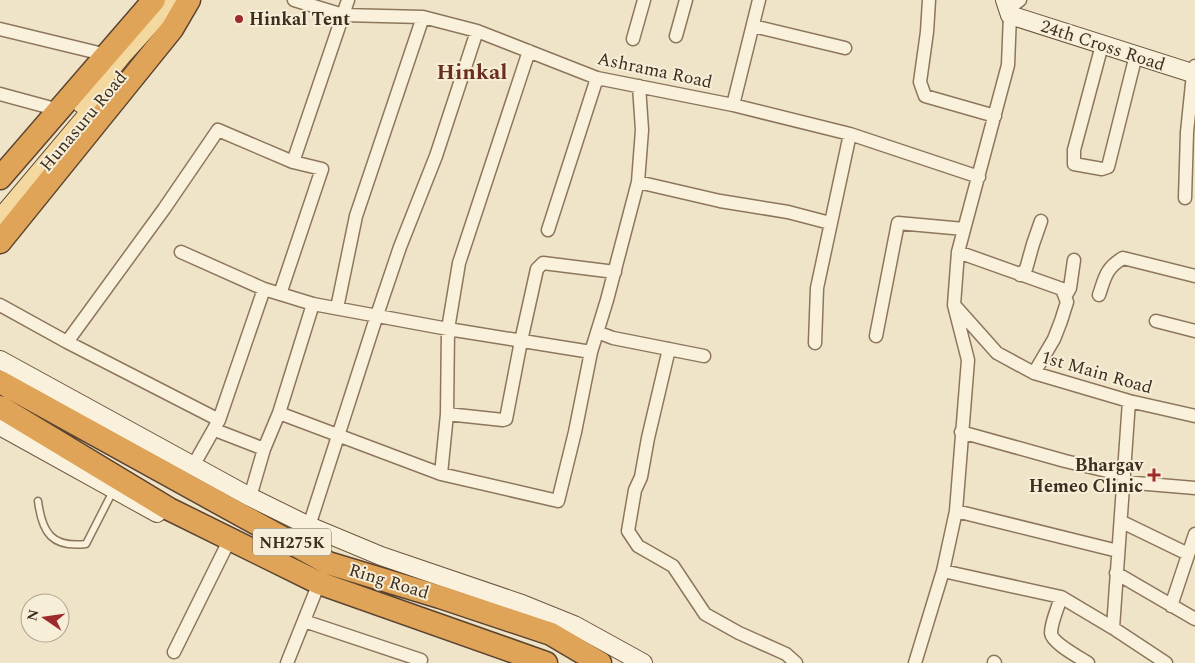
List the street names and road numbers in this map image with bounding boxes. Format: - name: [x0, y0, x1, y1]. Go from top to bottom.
- street label: 24th Cross Road: [1037, 13, 1169, 78]
- street label: Ashrama Road: [595, 45, 715, 96]
- street label: Hunasuru Road: [33, 65, 134, 178]
- street label: 1st Main Road: [1038, 344, 1156, 401]
- road number: NH275K: [253, 528, 331, 556]
- street label: Ring Road: [345, 556, 432, 606]

